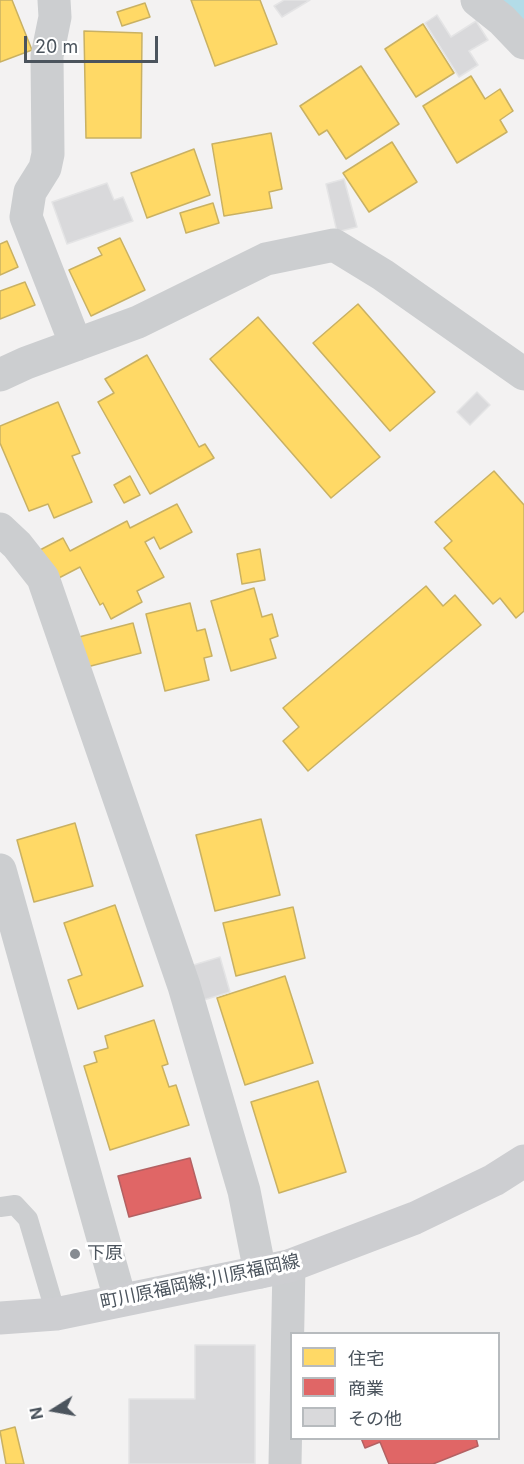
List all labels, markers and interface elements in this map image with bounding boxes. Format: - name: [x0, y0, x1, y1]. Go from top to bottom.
- scale bar: [27, 24, 160, 62]
- text: 20 m: [35, 36, 78, 57]
- place label: 下原: [87, 1243, 123, 1265]
- marker: 下原: [68, 1247, 82, 1261]
- street label: 町川原福岡線;川原福岡線: [98, 1250, 302, 1314]
- legend: [290, 1332, 500, 1440]
- text: 住宅: [348, 1348, 384, 1369]
- text: 商業: [348, 1378, 384, 1399]
- north arrow: [24, 1380, 84, 1440]
- text: N: [25, 1406, 47, 1421]
- text: その他: [348, 1408, 402, 1429]

